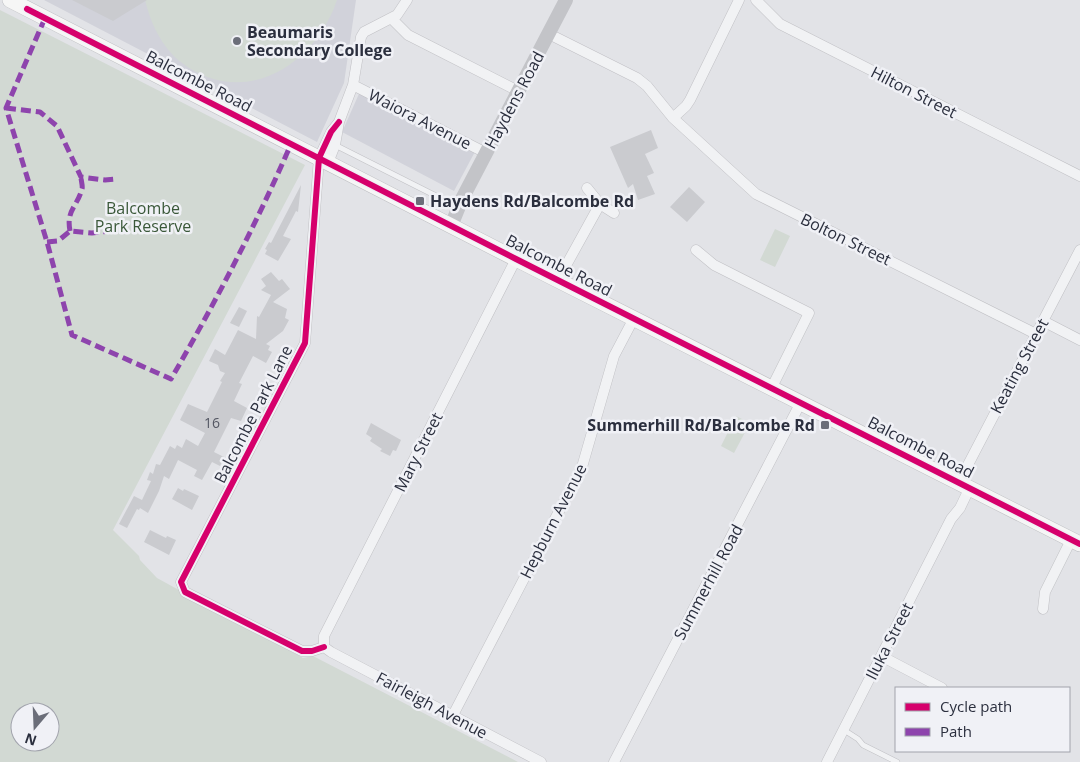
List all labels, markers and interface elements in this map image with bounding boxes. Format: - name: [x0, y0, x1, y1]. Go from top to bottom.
- place label: Beaumaris Secondary College: [247, 21, 392, 61]
- marker: Beaumaris Secondary College: [231, 35, 243, 47]
- street label: Balcombe Road: [142, 45, 256, 117]
- street label: Haydens Road: [479, 47, 549, 153]
- street label: Hilton Street: [867, 61, 961, 123]
- street label: Waiora Avenue: [365, 84, 475, 154]
- place label: Haydens Rd/Balcombe Rd: [430, 190, 634, 212]
- marker: Haydens Rd/Balcombe Rd: [414, 195, 426, 207]
- park label: Balcombe Park Reserve: [95, 197, 191, 237]
- street label: Bolton Street: [797, 208, 895, 270]
- street label: Balcombe Road: [502, 229, 616, 301]
- street label: Keating Street: [985, 314, 1053, 417]
- street label: Balcombe Park Lane: [209, 341, 297, 487]
- street label: Mary Street: [389, 408, 448, 496]
- street label: Balcombe Road: [864, 411, 978, 483]
- house number: 16: [204, 413, 220, 432]
- place label: Summerhill Rd/Balcombe Rd: [587, 414, 815, 436]
- marker: Summerhill Rd/Balcombe Rd: [819, 419, 831, 431]
- street label: Hepburn Avenue: [515, 460, 591, 582]
- street label: Summerhill Road: [668, 520, 748, 644]
- street label: Iluka Street: [860, 598, 918, 684]
- street label: Fairleigh Avenue: [372, 666, 492, 744]
- legend: [895, 687, 1070, 752]
- text: Cycle path: [940, 696, 1012, 716]
- north arrow: [10, 702, 60, 752]
- text: Path: [940, 721, 972, 741]
- text: N: [22, 729, 39, 751]

